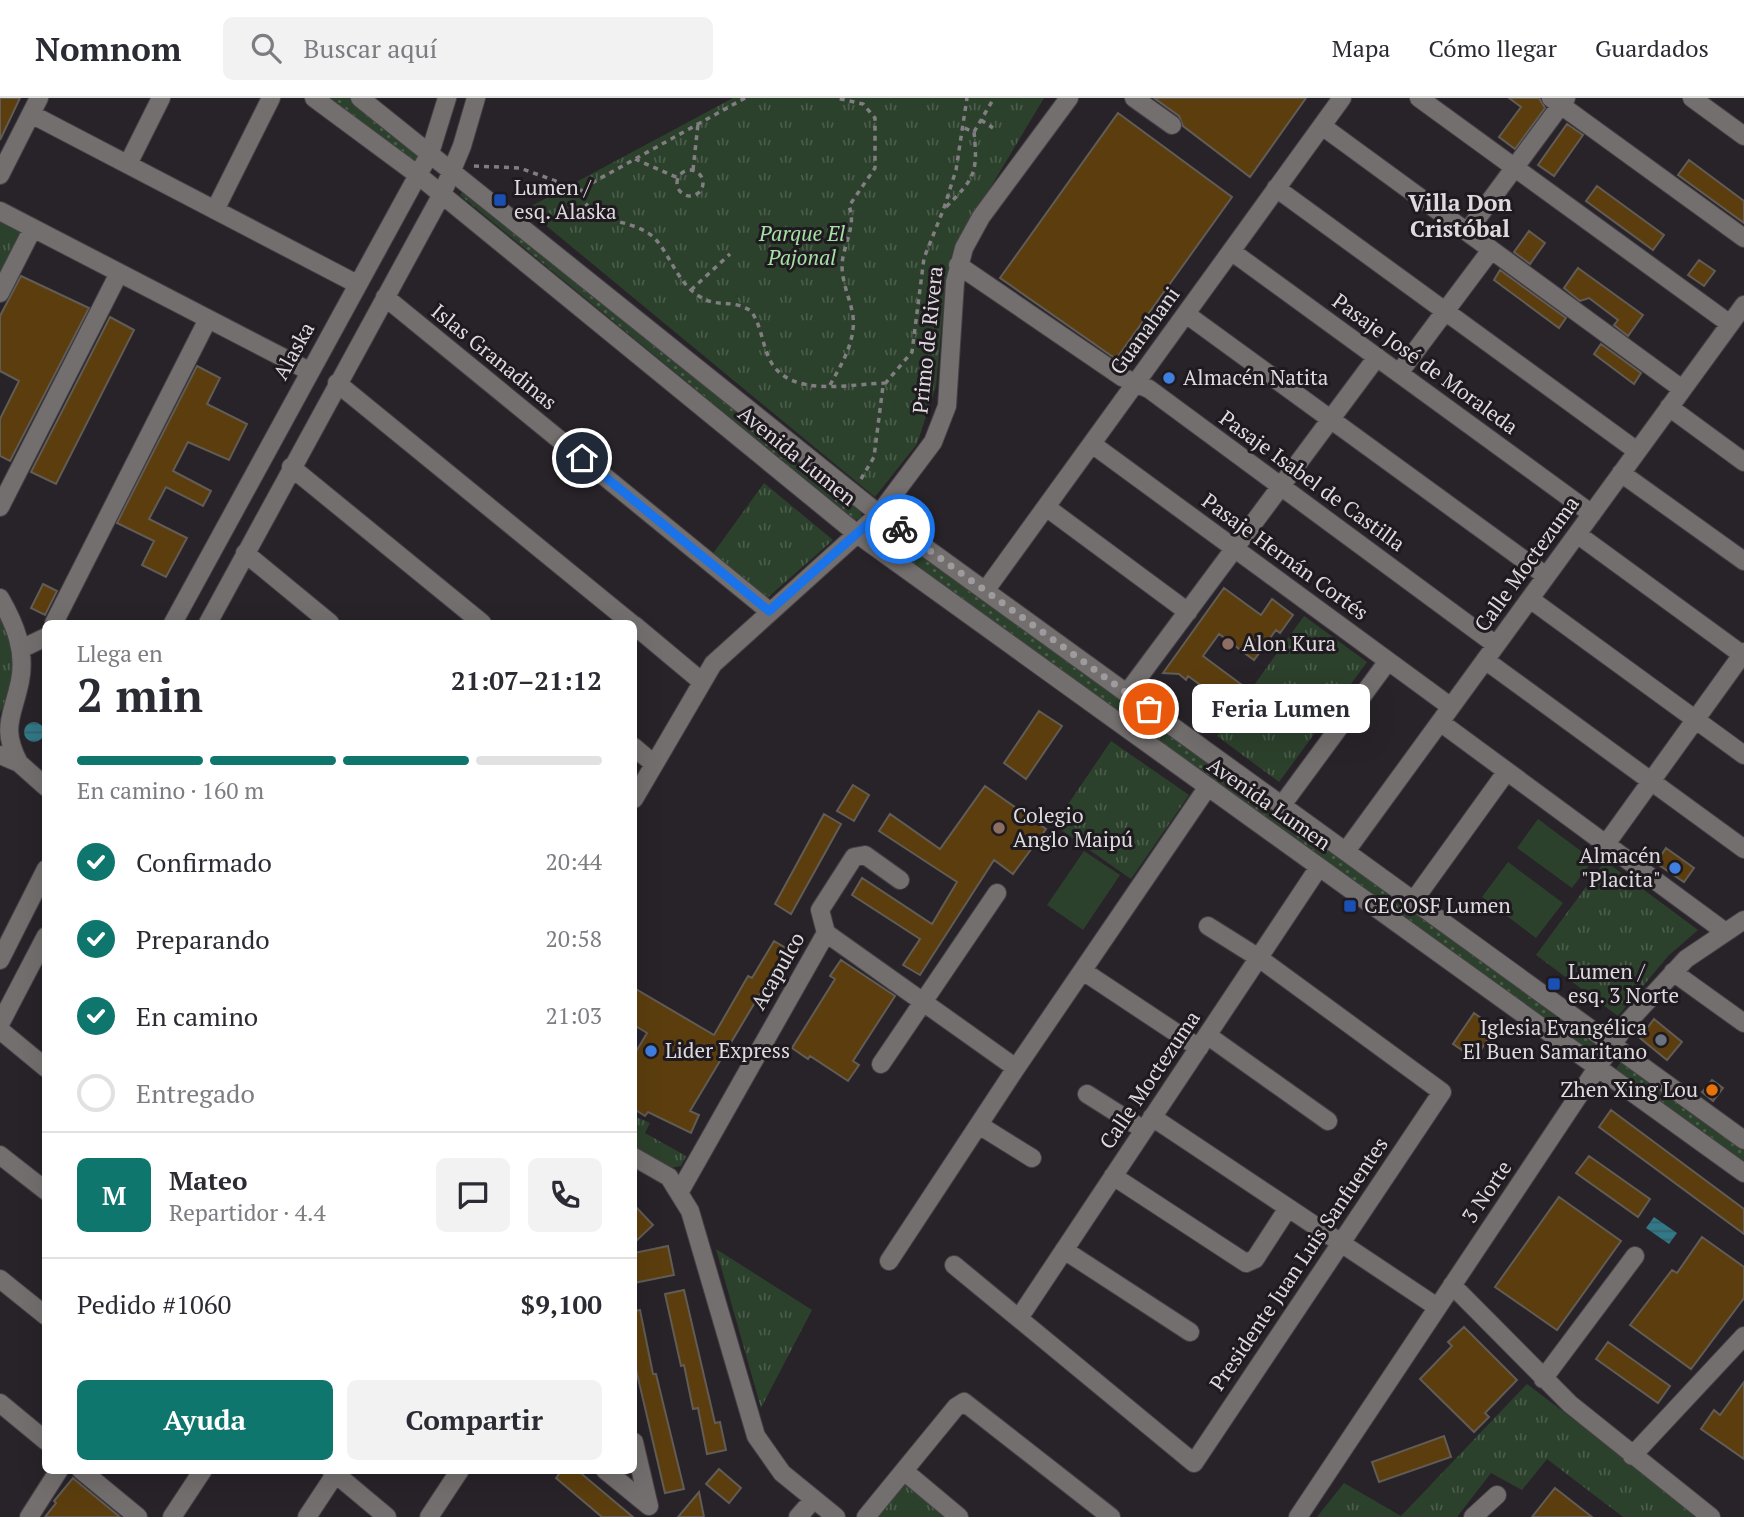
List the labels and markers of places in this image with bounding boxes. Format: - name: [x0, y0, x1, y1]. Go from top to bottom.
- place label: Lumen / esq. Alaska: [514, 173, 617, 225]
- marker: Lumen / esq. Alaska: [492, 192, 508, 208]
- place label: Almacén Natita: [1183, 363, 1329, 391]
- marker: Almacén Natita: [1161, 370, 1177, 386]
- pin: [552, 428, 612, 488]
- place label: Alon Kura: [1242, 629, 1337, 657]
- marker: Alon Kura: [1220, 636, 1236, 652]
- pin: [1119, 679, 1179, 739]
- callout: Feria Lumen: [1191, 684, 1370, 734]
- place label: Colegio Anglo Maipú: [1013, 801, 1133, 853]
- marker: Colegio Anglo Maipú: [991, 820, 1007, 836]
- place label: Almacén "Placita": [1579, 841, 1662, 893]
- marker: Almacén "Placita": [1667, 860, 1683, 876]
- place label: CECOSF Lumen: [1364, 891, 1511, 919]
- marker: CECOSF Lumen: [1342, 898, 1358, 914]
- place label: Lumen / esq. 3 Norte: [1568, 957, 1679, 1009]
- marker: Lumen / esq. 3 Norte: [1546, 976, 1562, 992]
- place label: Iglesia Evangélica El Buen Samaritano: [1463, 1013, 1647, 1065]
- marker: Iglesia Evangélica El Buen Samaritano: [1653, 1032, 1669, 1048]
- place label: Lider Express: [665, 1036, 790, 1064]
- marker: Lider Express: [643, 1043, 659, 1059]
- place label: Zhen Xing Lou: [1561, 1075, 1698, 1103]
- marker: Zhen Xing Lou: [1704, 1082, 1720, 1098]

